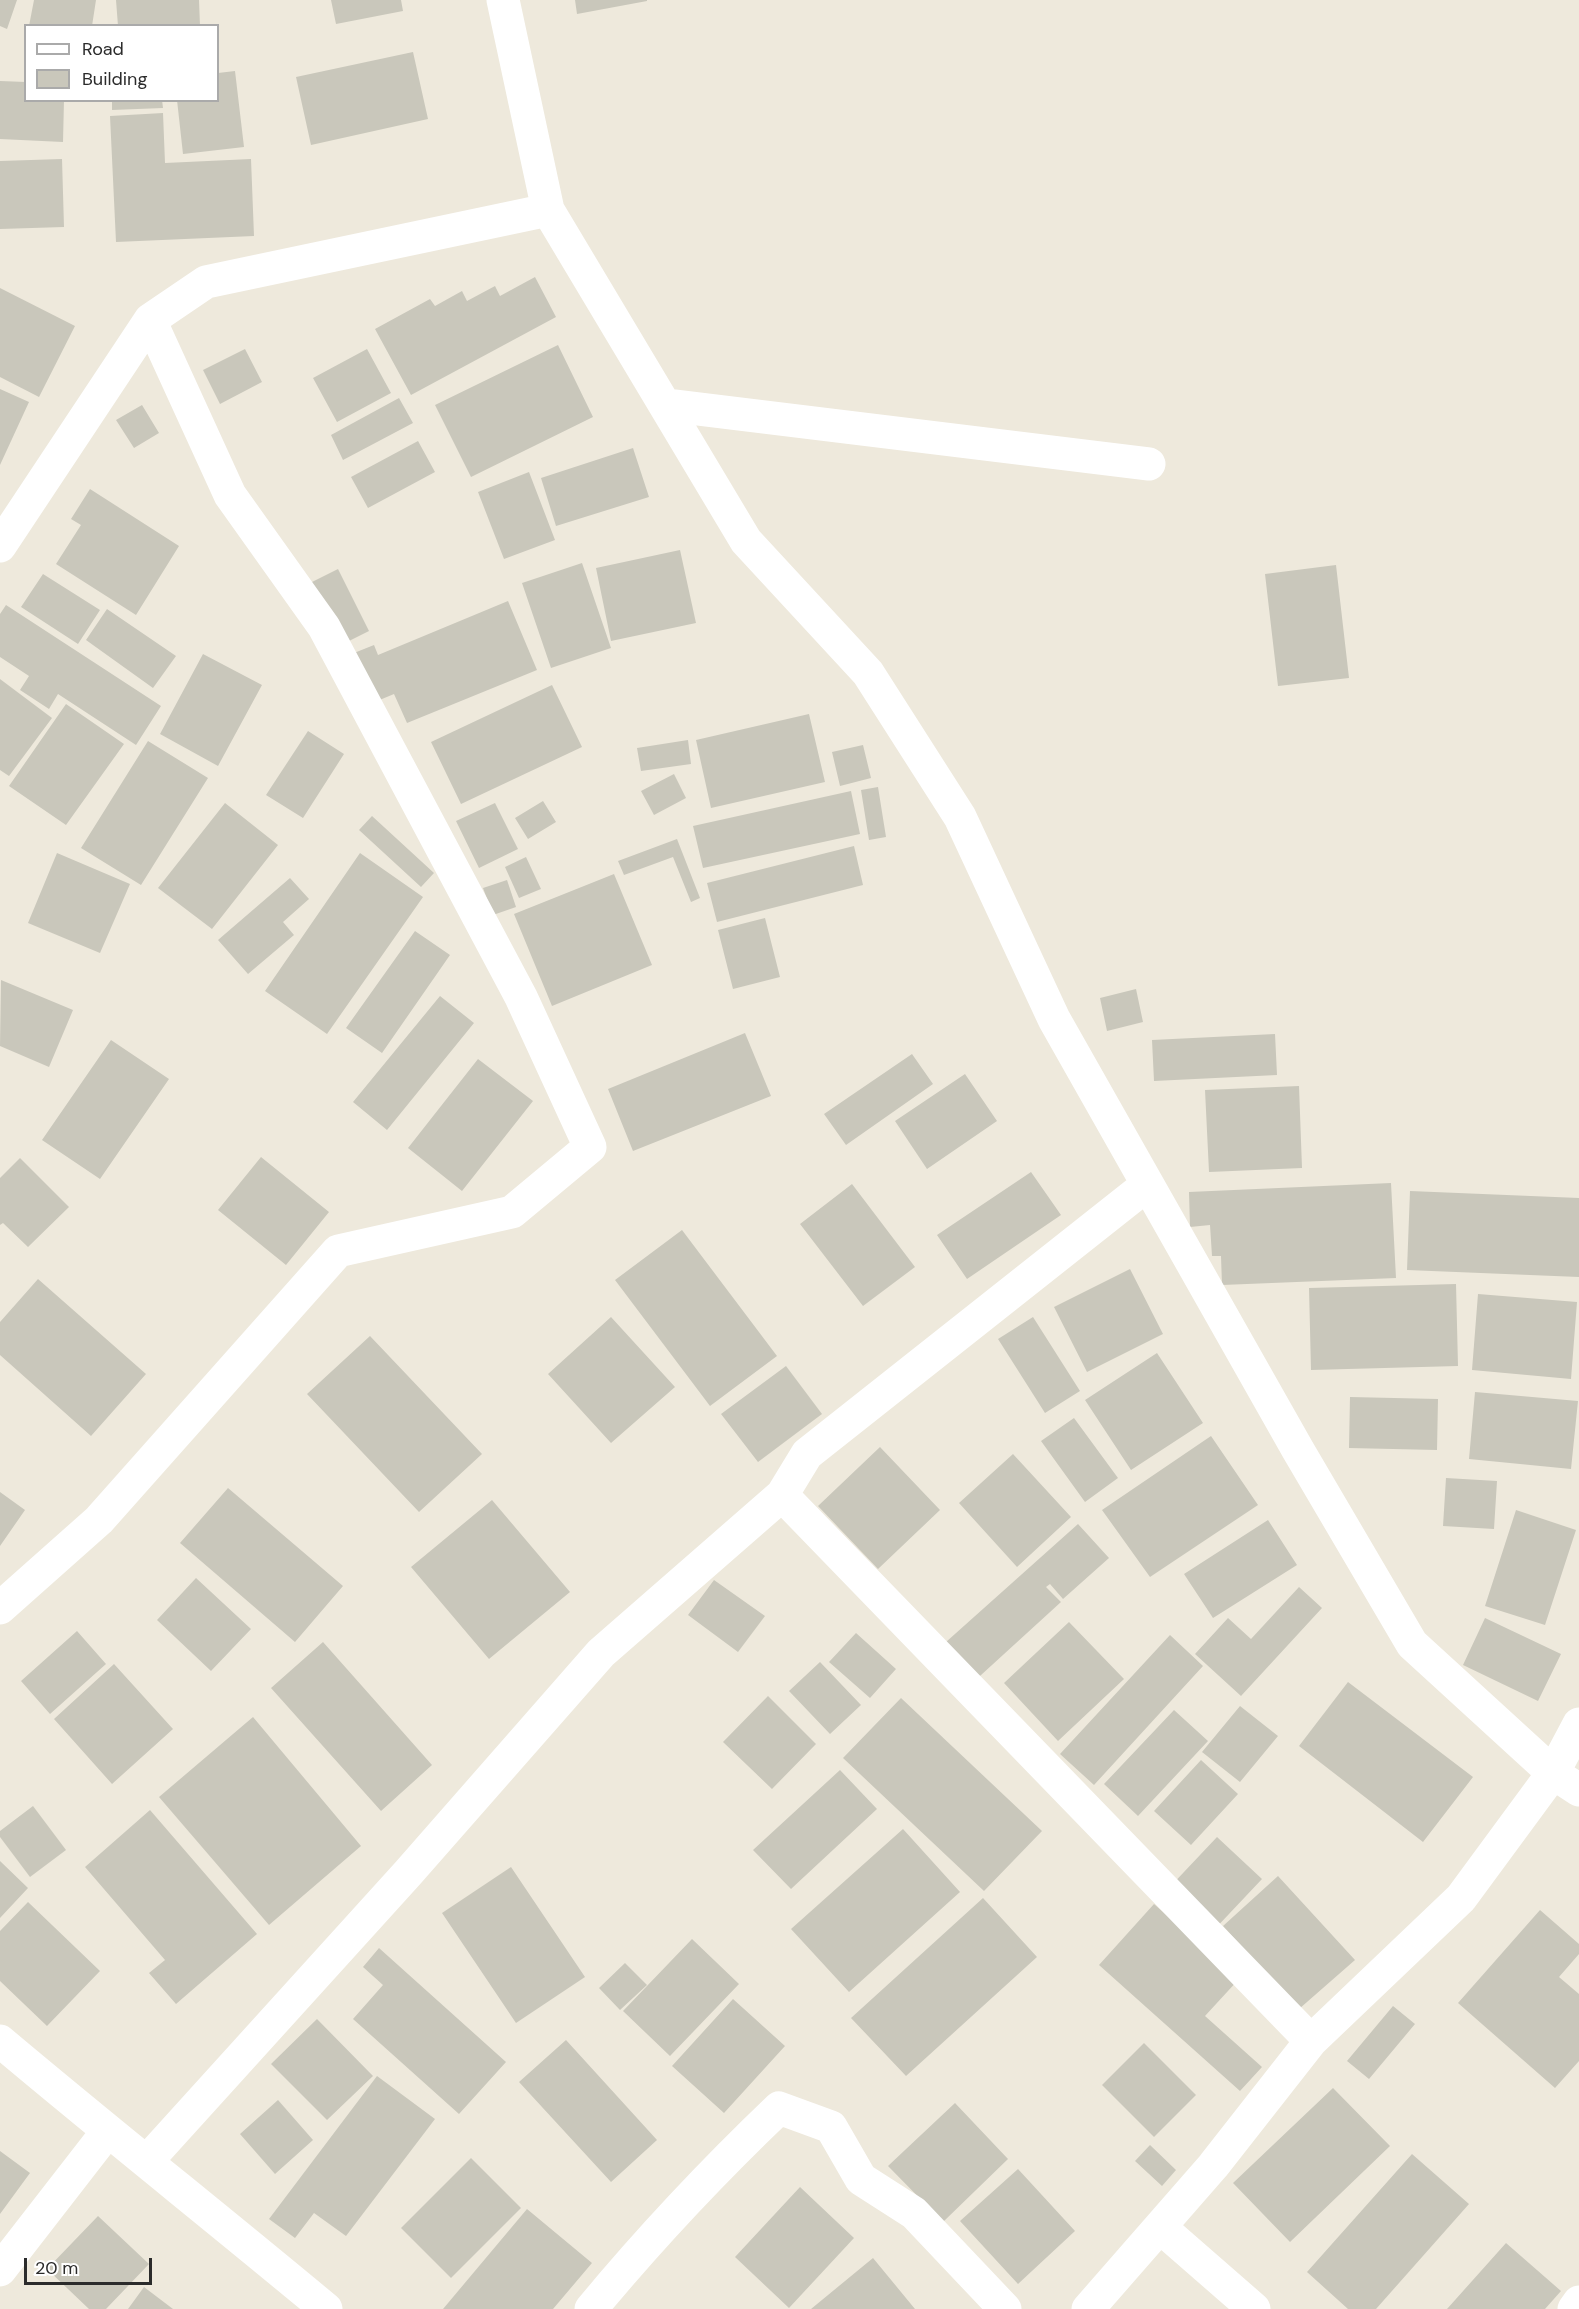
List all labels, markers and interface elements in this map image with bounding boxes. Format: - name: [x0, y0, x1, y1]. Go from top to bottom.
- legend: [24, 24, 219, 102]
- text: Road: [82, 37, 124, 61]
- text: Building: [82, 67, 147, 91]
- scale bar: [27, 2246, 154, 2284]
- text: 20 m: [35, 2256, 78, 2280]

